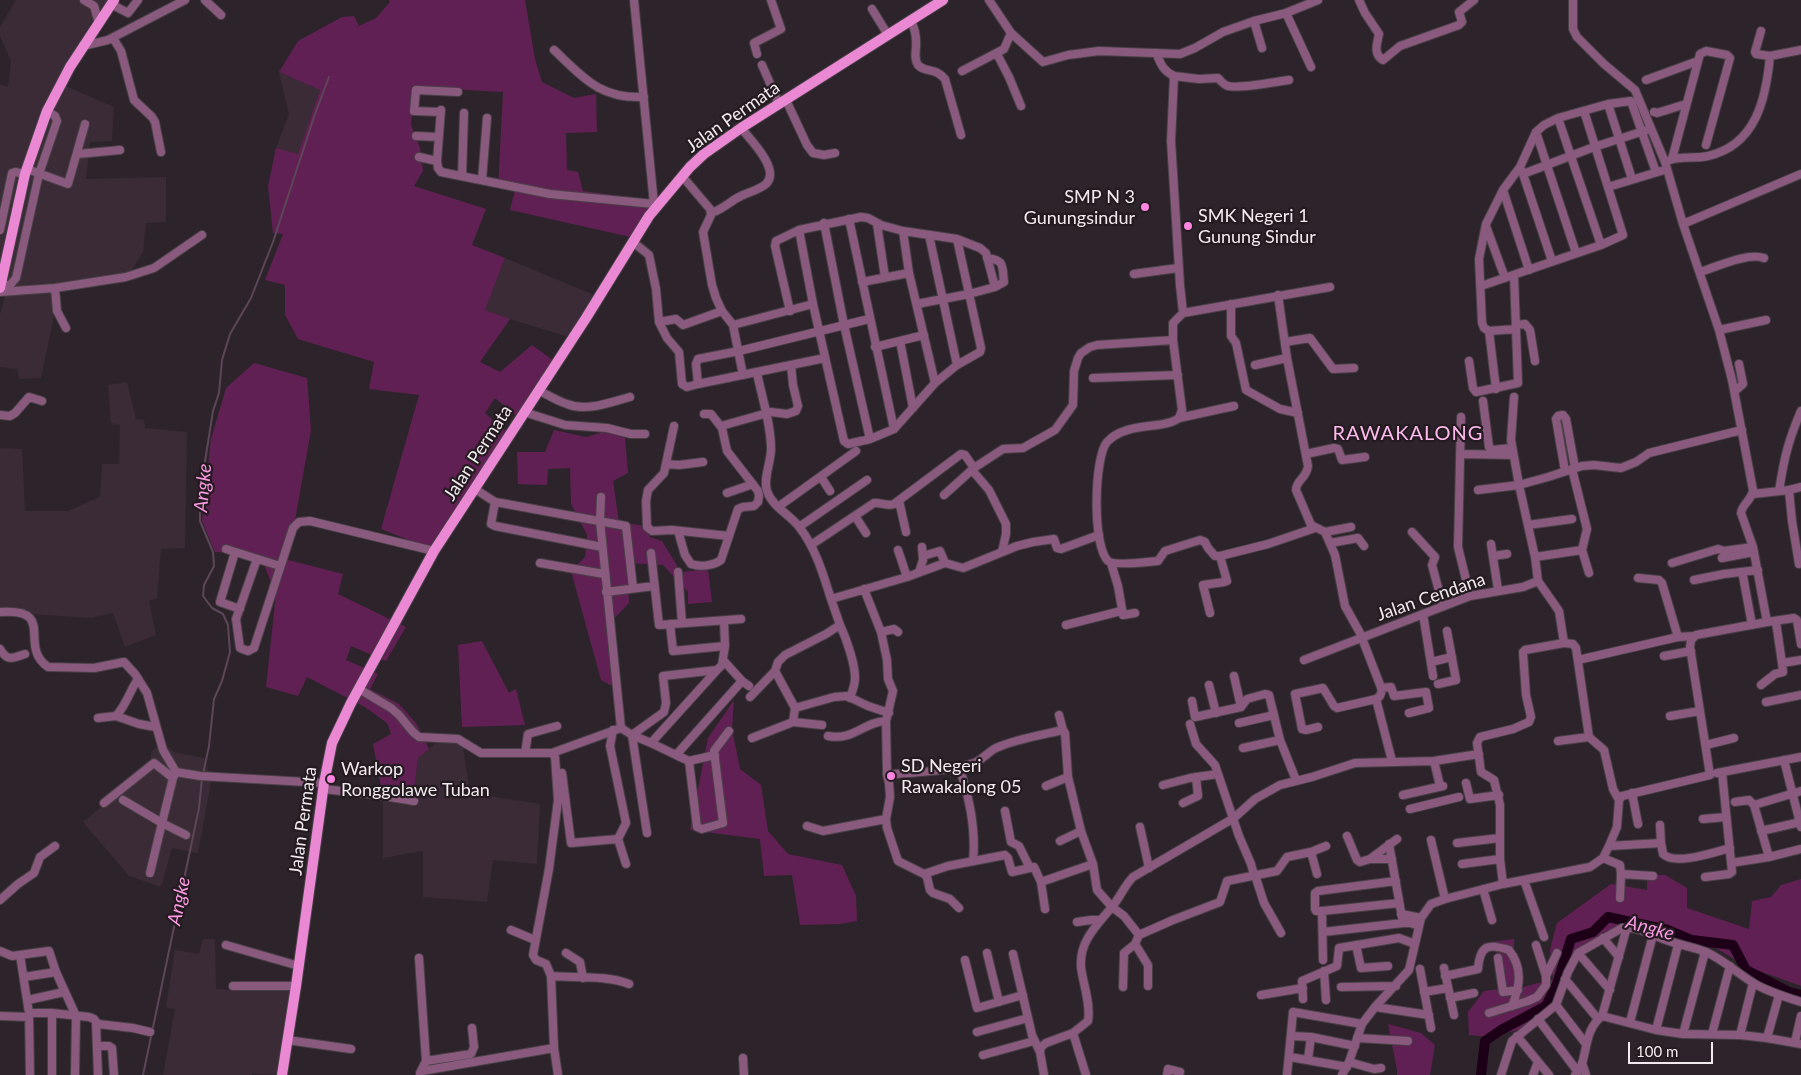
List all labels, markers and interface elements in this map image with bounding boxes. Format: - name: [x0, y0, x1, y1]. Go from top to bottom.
- street label: Jalan Permata: [682, 77, 784, 157]
- place label: SMP N 3 Gunungsindur: [1024, 186, 1135, 228]
- marker: SMP N 3 Gunungsindur: [1139, 201, 1151, 213]
- place label: SMK Negeri 1 Gunung Sindur: [1198, 205, 1316, 248]
- marker: SMK Negeri 1 Gunung Sindur: [1182, 220, 1194, 232]
- street label: Jalan Permata: [439, 401, 517, 505]
- district label: RAWAKALONG: [1331, 422, 1485, 446]
- water label: Angke: [190, 463, 216, 513]
- street label: Jalan Cendana: [1374, 568, 1488, 626]
- place label: SD Negeri Rawakalong 05: [901, 755, 1021, 798]
- place label: Warkop Ronggolawe Tuban: [341, 758, 490, 801]
- street label: Jalan Permata: [285, 765, 321, 877]
- marker: SD Negeri Rawakalong 05: [885, 770, 897, 782]
- marker: Warkop Ronggolawe Tuban: [325, 773, 337, 785]
- water label: Angke: [163, 875, 195, 927]
- water label: Angke: [1623, 911, 1677, 945]
- scale bar: [1631, 1032, 1716, 1064]
- text: 100 m: [1636, 1042, 1678, 1060]

